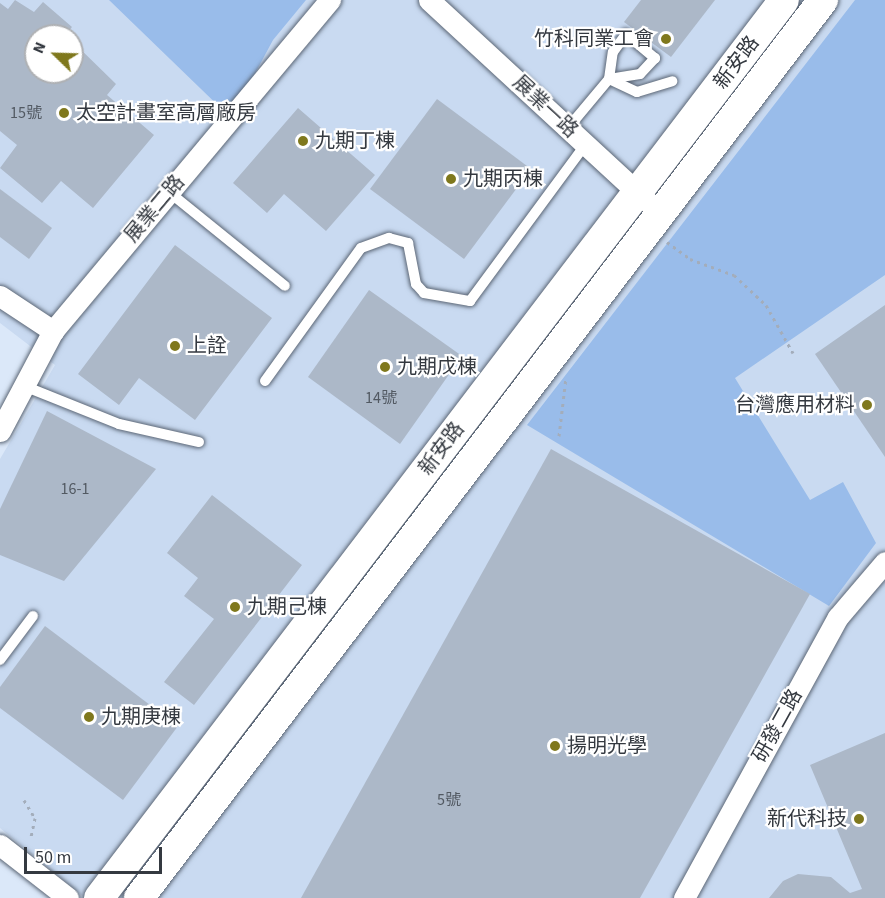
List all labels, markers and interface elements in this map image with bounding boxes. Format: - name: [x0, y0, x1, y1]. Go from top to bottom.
- north arrow: [24, 24, 84, 84]
- place label: 竹科同業工會: [534, 27, 654, 51]
- marker: 竹科同業工會: [659, 32, 673, 46]
- street label: 新安路: [709, 32, 765, 94]
- text: N: [27, 39, 51, 57]
- street label: 展業一路: [508, 71, 582, 143]
- place label: 太空計畫室高層廠房: [76, 101, 256, 125]
- house number: 15號: [10, 103, 42, 123]
- marker: 太空計畫室高層廠房: [57, 106, 71, 120]
- place label: 九期丁棟: [315, 129, 395, 153]
- marker: 九期丁棟: [296, 134, 310, 148]
- place label: 九期丙棟: [463, 167, 543, 191]
- street label: 展業二路: [120, 171, 190, 247]
- marker: 九期丙棟: [444, 172, 458, 186]
- place label: 上詮: [187, 334, 227, 358]
- marker: 上詮: [168, 339, 182, 353]
- place label: 九期戊棟: [397, 355, 477, 379]
- marker: 九期戊棟: [378, 360, 392, 374]
- house number: 14號: [365, 388, 397, 408]
- place label: 台灣應用材料: [735, 393, 855, 417]
- marker: 台灣應用材料: [860, 398, 874, 412]
- street label: 新安路: [414, 418, 470, 480]
- house number: 16-1: [61, 479, 89, 499]
- place label: 九期己棟: [247, 595, 327, 619]
- marker: 九期己棟: [228, 600, 242, 614]
- street label: 研發二路: [748, 685, 808, 767]
- place label: 九期庚棟: [101, 705, 181, 729]
- marker: 九期庚棟: [82, 710, 96, 724]
- place label: 揚明光學: [567, 734, 647, 758]
- marker: 揚明光學: [548, 739, 562, 753]
- house number: 5號: [437, 790, 461, 810]
- place label: 新代科技: [767, 807, 847, 831]
- marker: 新代科技: [852, 812, 866, 826]
- scale bar: [27, 835, 165, 873]
- text: 50 m: [35, 845, 71, 870]

